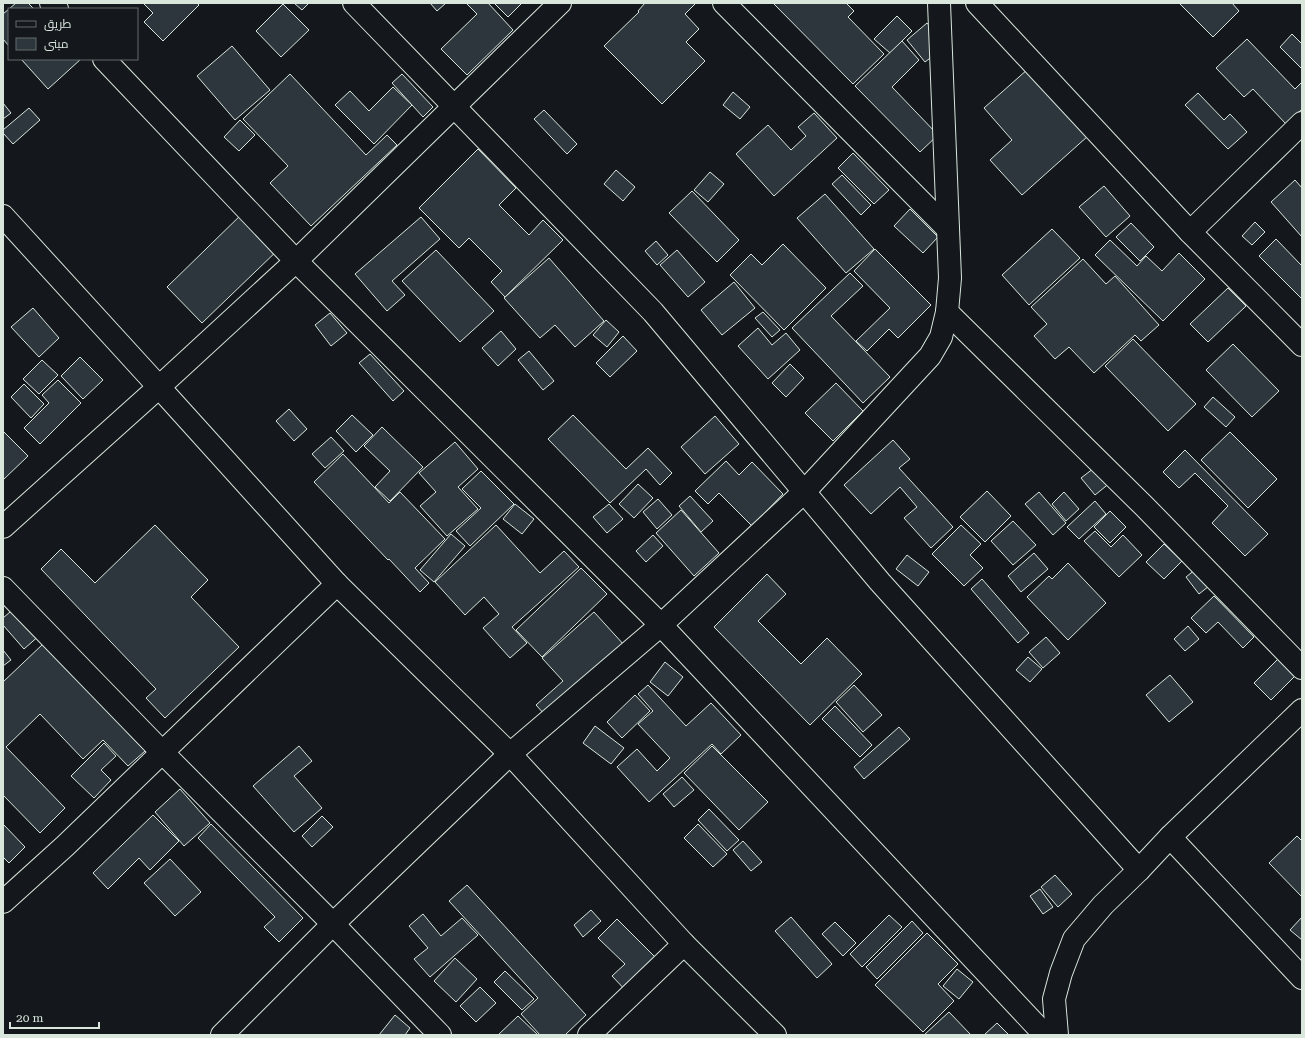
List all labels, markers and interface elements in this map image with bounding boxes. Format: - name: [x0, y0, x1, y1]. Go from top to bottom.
- legend: [8, 8, 138, 60]
- text: طريق: [44, 17, 72, 31]
- text: مبنى: [44, 37, 69, 51]
- scale bar: [10, 1004, 99, 1030]
- text: 20 m: [16, 1011, 43, 1025]

